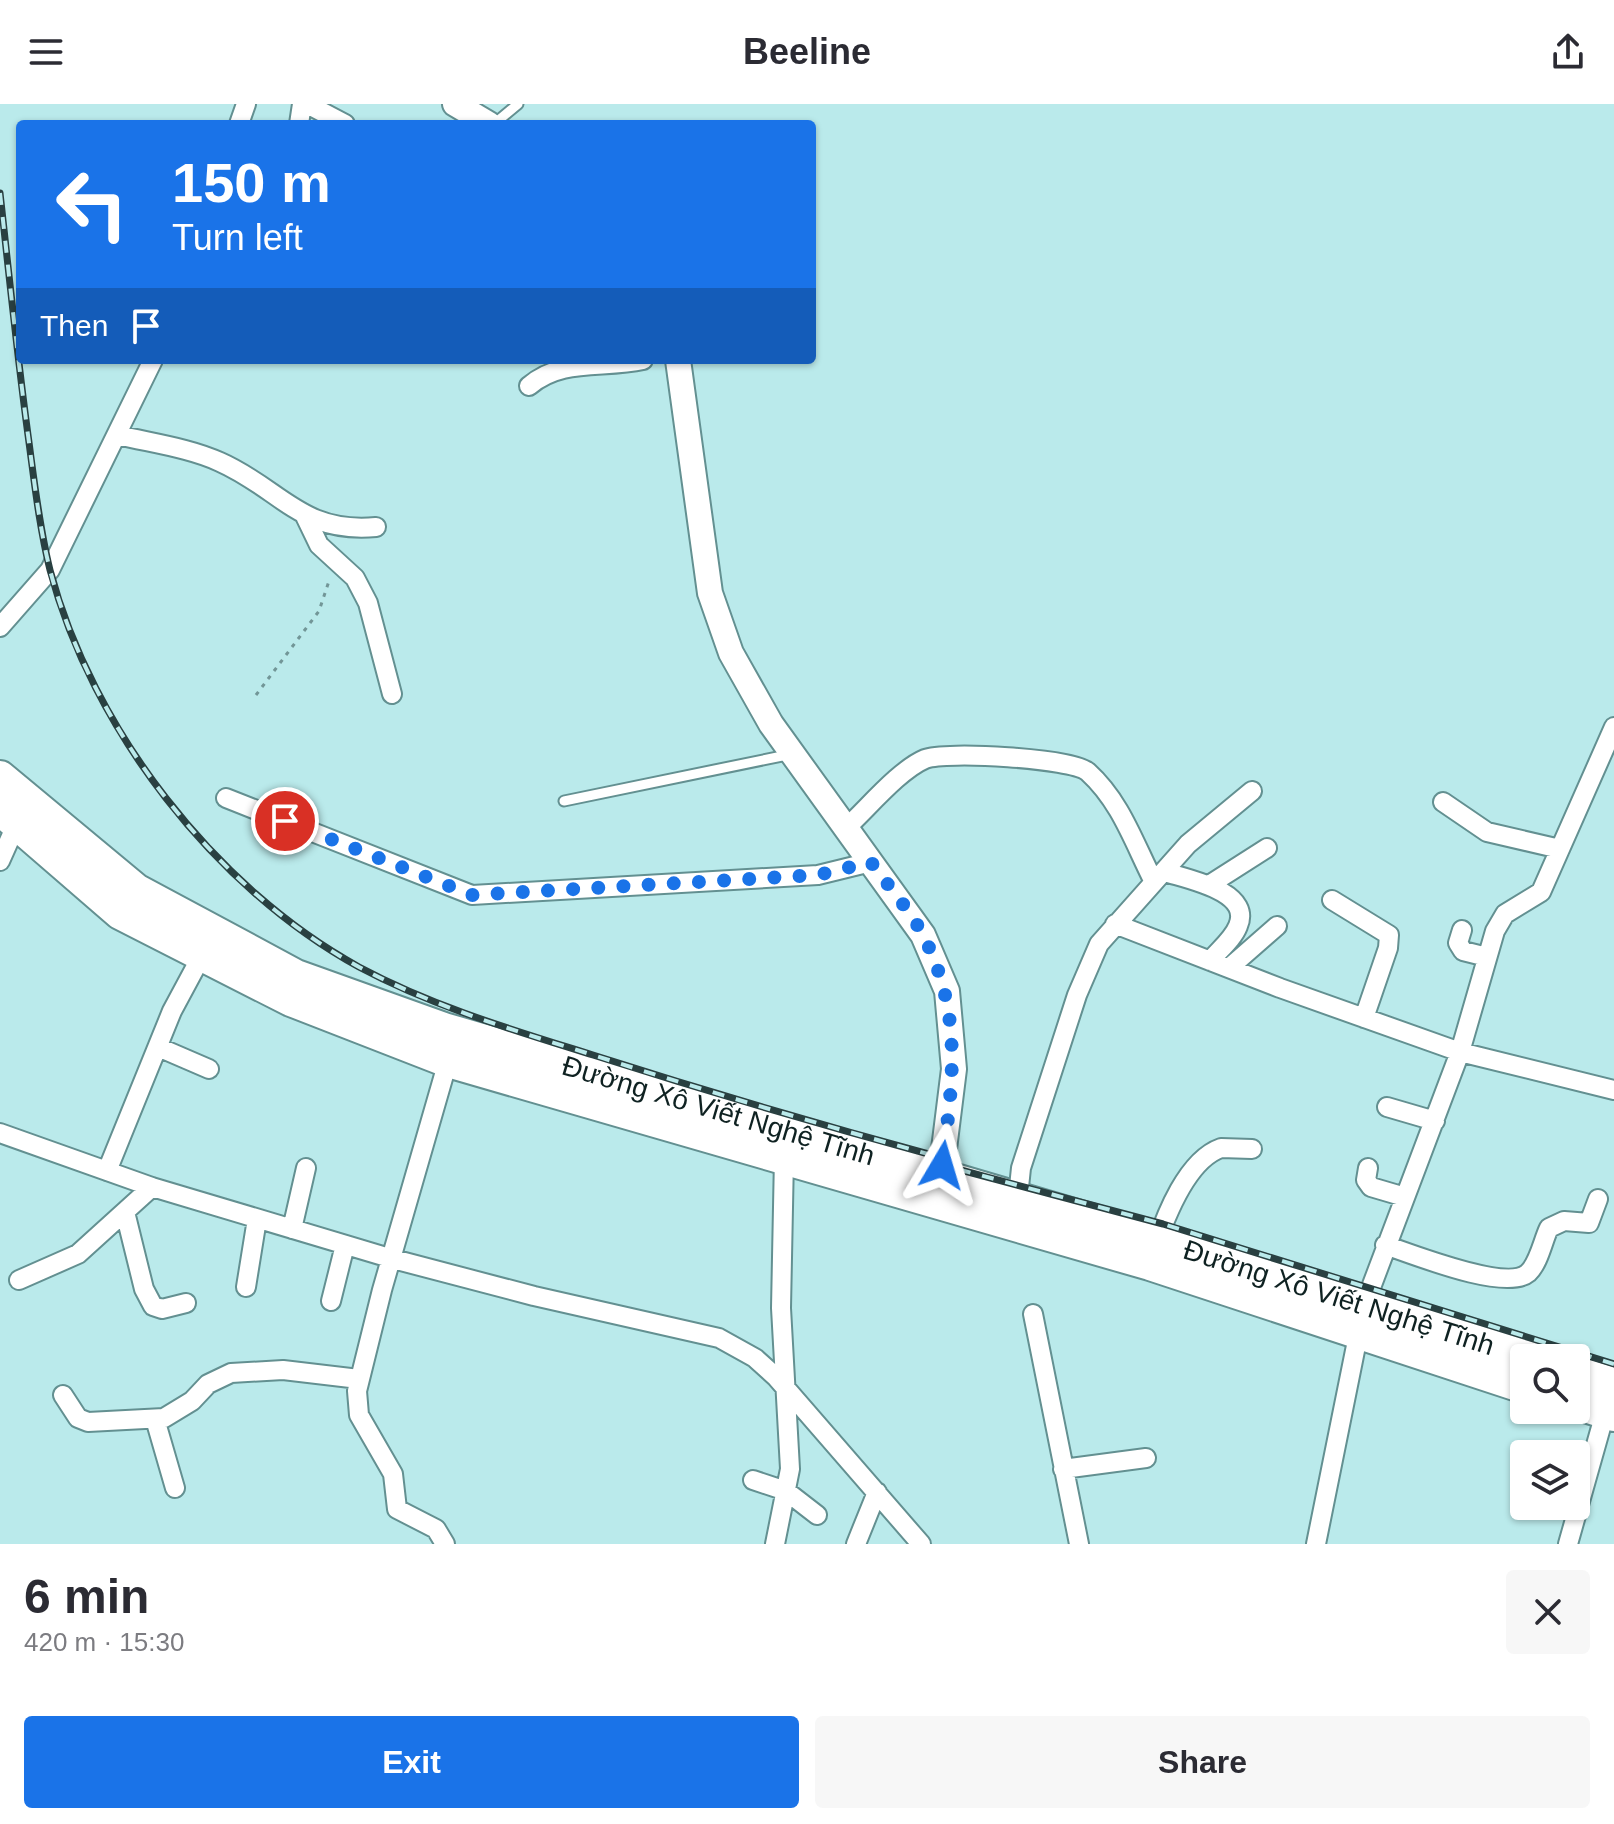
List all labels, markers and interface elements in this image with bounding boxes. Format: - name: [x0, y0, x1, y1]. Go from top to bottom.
- icon: menu: [24, 30, 68, 74]
- icon: share: [1546, 30, 1590, 74]
- text: Beeline: [743, 31, 871, 72]
- text: 150 m: [172, 151, 331, 214]
- icon: left: [40, 152, 144, 256]
- text: Turn left: [172, 217, 303, 258]
- icon: arrive: [124, 304, 168, 348]
- text: Then: [40, 309, 108, 342]
- pin: [251, 787, 319, 855]
- icon: arrive: [263, 799, 307, 843]
- street label: Đường Xô Viết Nghệ Tĩnh: [559, 1050, 878, 1171]
- position arrow: [900, 1123, 984, 1207]
- street label: Đường Xô Viết Nghệ Tĩnh: [1180, 1234, 1498, 1361]
- map controls: [1510, 1344, 1590, 1520]
- button: search: [1510, 1344, 1590, 1424]
- button: layers: [1510, 1440, 1590, 1520]
- text: 6 min: [24, 1570, 149, 1623]
- button: close: [1506, 1570, 1590, 1654]
- text: 420 m · 15:30: [24, 1627, 184, 1657]
- button: Exit: [24, 1716, 799, 1808]
- button: Share: [815, 1716, 1590, 1808]

